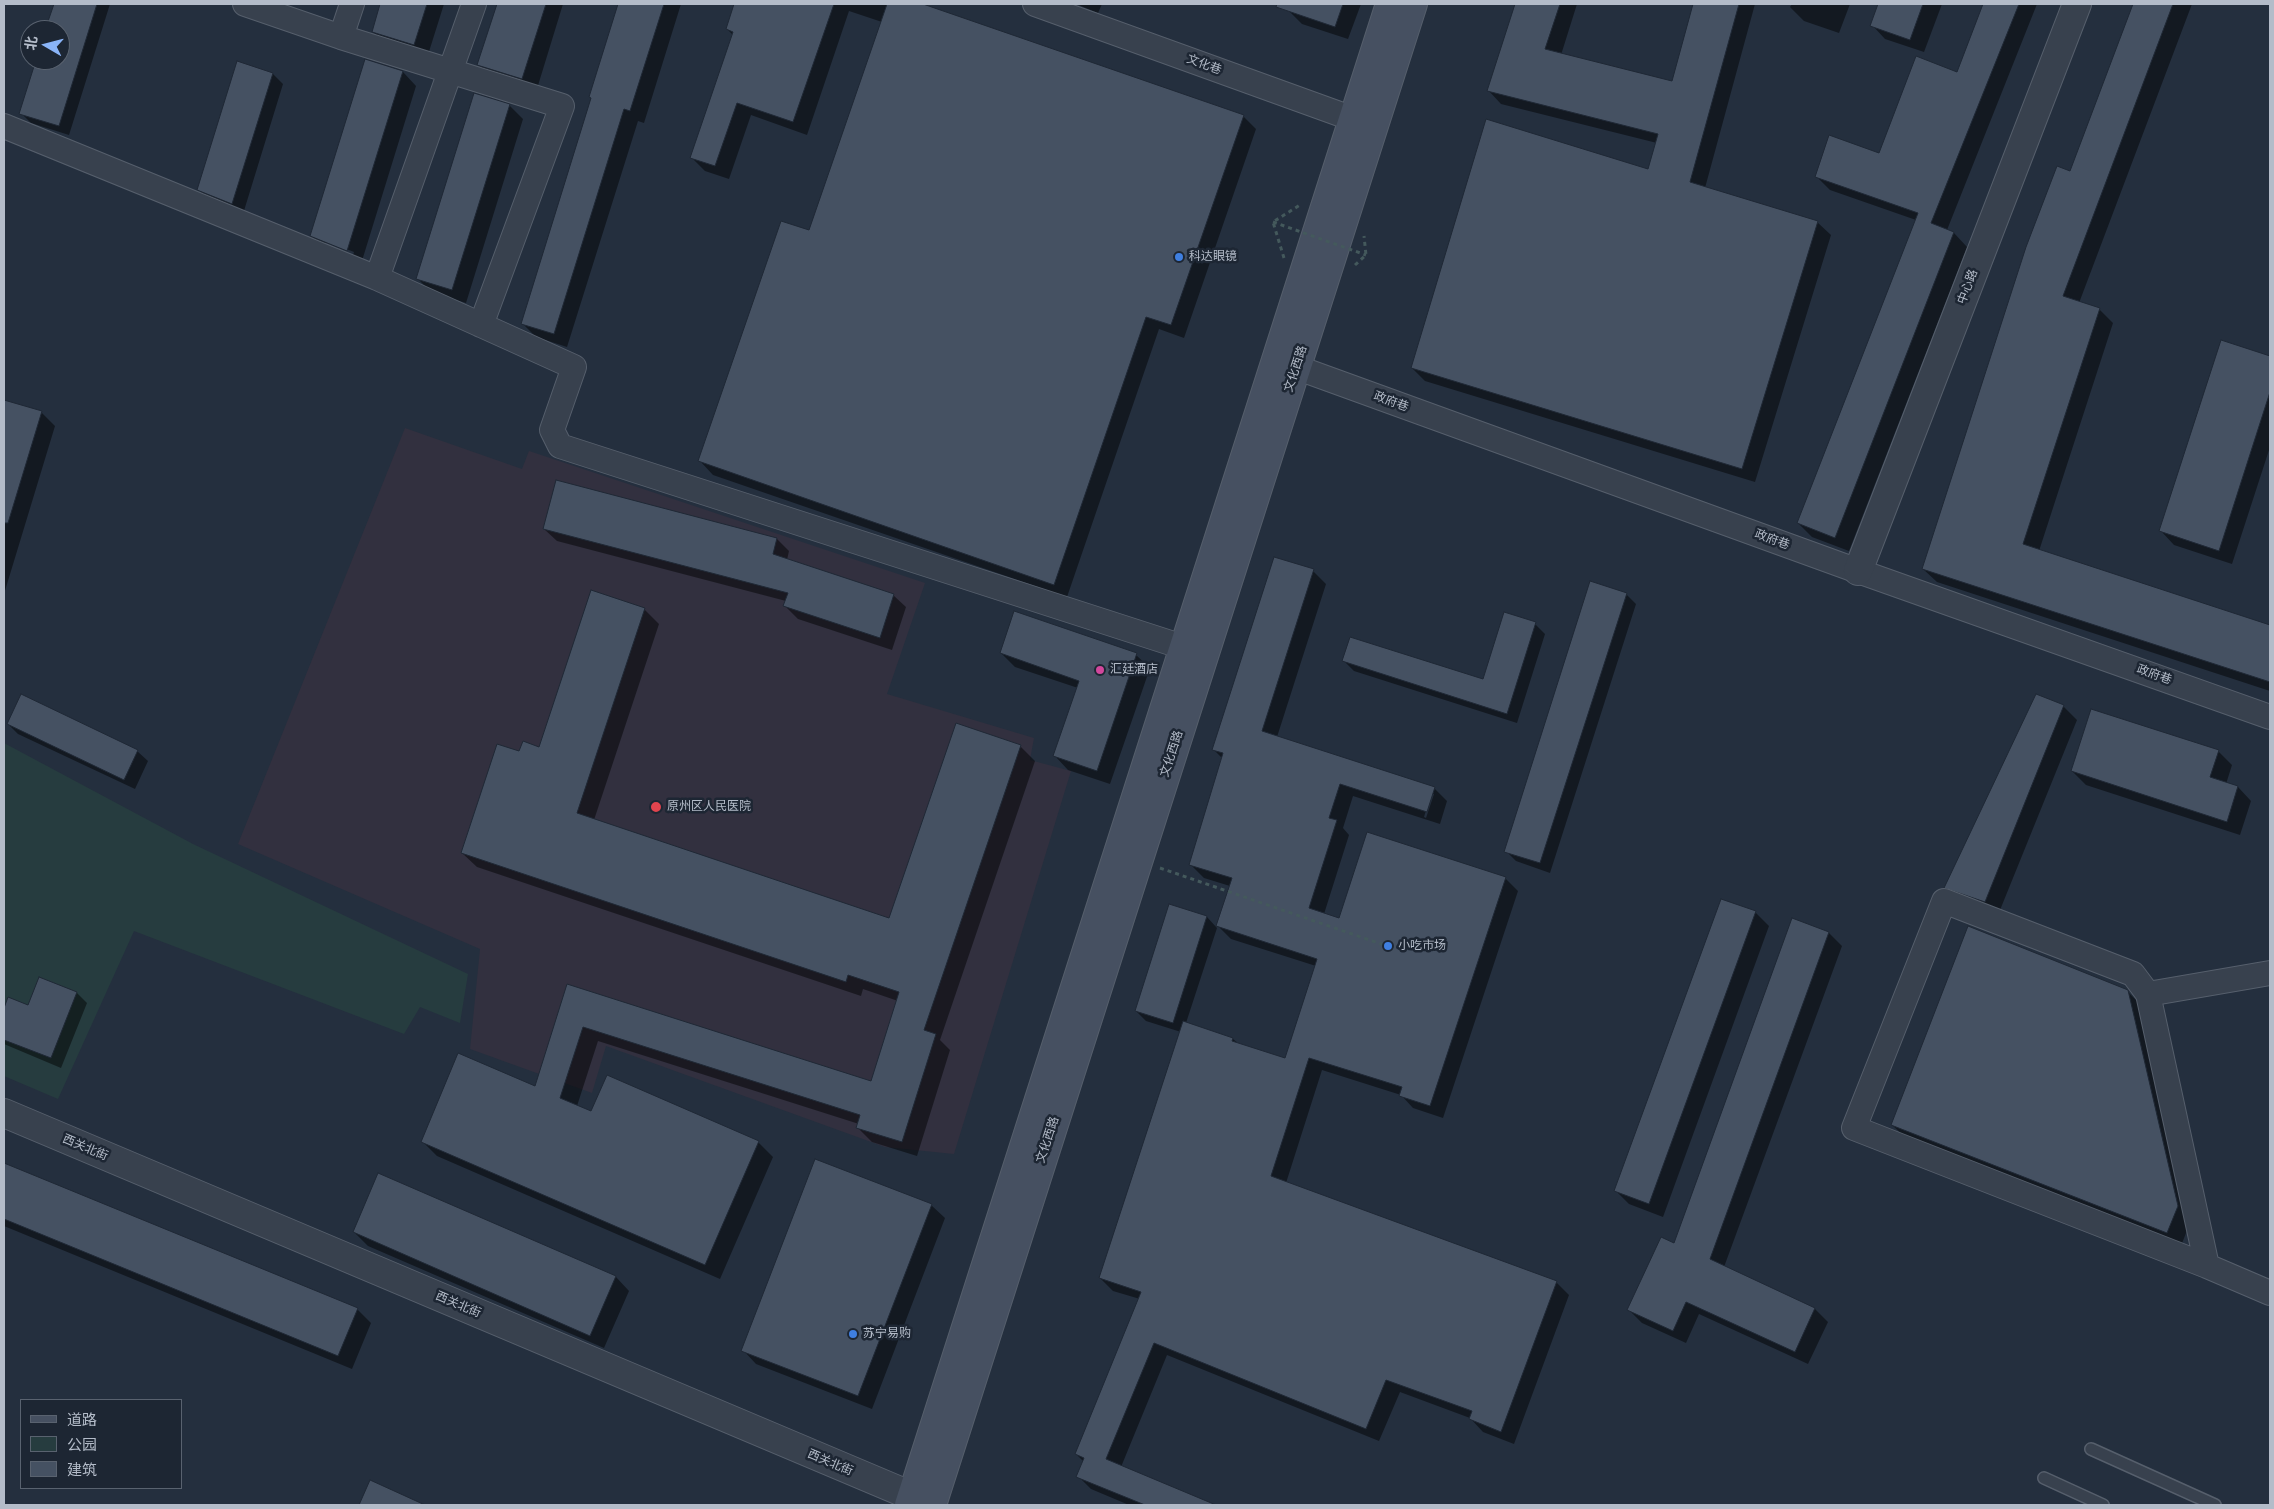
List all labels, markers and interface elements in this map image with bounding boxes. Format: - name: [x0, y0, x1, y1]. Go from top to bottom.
- north arrow: [20, 20, 70, 70]
- text: 北: [22, 35, 40, 51]
- street label: 文化巷: [1185, 52, 1223, 78]
- place label: 科达眼镜: [1189, 250, 1237, 264]
- marker: 科达眼镜: [1173, 251, 1185, 263]
- street label: 中心路: [1955, 268, 1981, 306]
- street label: 文化西路: [1282, 344, 1310, 394]
- street label: 政府巷: [1372, 389, 1410, 415]
- street label: 政府巷: [1753, 527, 1791, 553]
- street label: 政府巷: [2135, 662, 2173, 688]
- place label: 汇廷酒店: [1110, 663, 1158, 677]
- marker: 汇廷酒店: [1094, 664, 1106, 676]
- street label: 文化西路: [1158, 729, 1186, 779]
- marker: 原州区人民医院: [649, 800, 663, 814]
- place label: 原州区人民医院: [667, 800, 751, 814]
- place label: 小吃市场: [1398, 939, 1446, 953]
- marker: 小吃市场: [1382, 940, 1394, 952]
- street label: 文化西路: [1034, 1115, 1062, 1165]
- street label: 西关北街: [60, 1132, 110, 1164]
- street label: 西关北街: [433, 1289, 483, 1321]
- place label: 苏宁易购: [863, 1327, 911, 1341]
- marker: 苏宁易购: [847, 1328, 859, 1340]
- legend: [20, 1399, 182, 1489]
- text: 道路: [67, 1411, 97, 1429]
- text: 公园: [67, 1436, 97, 1454]
- street label: 西关北街: [805, 1447, 855, 1479]
- text: 建筑: [67, 1461, 97, 1479]

